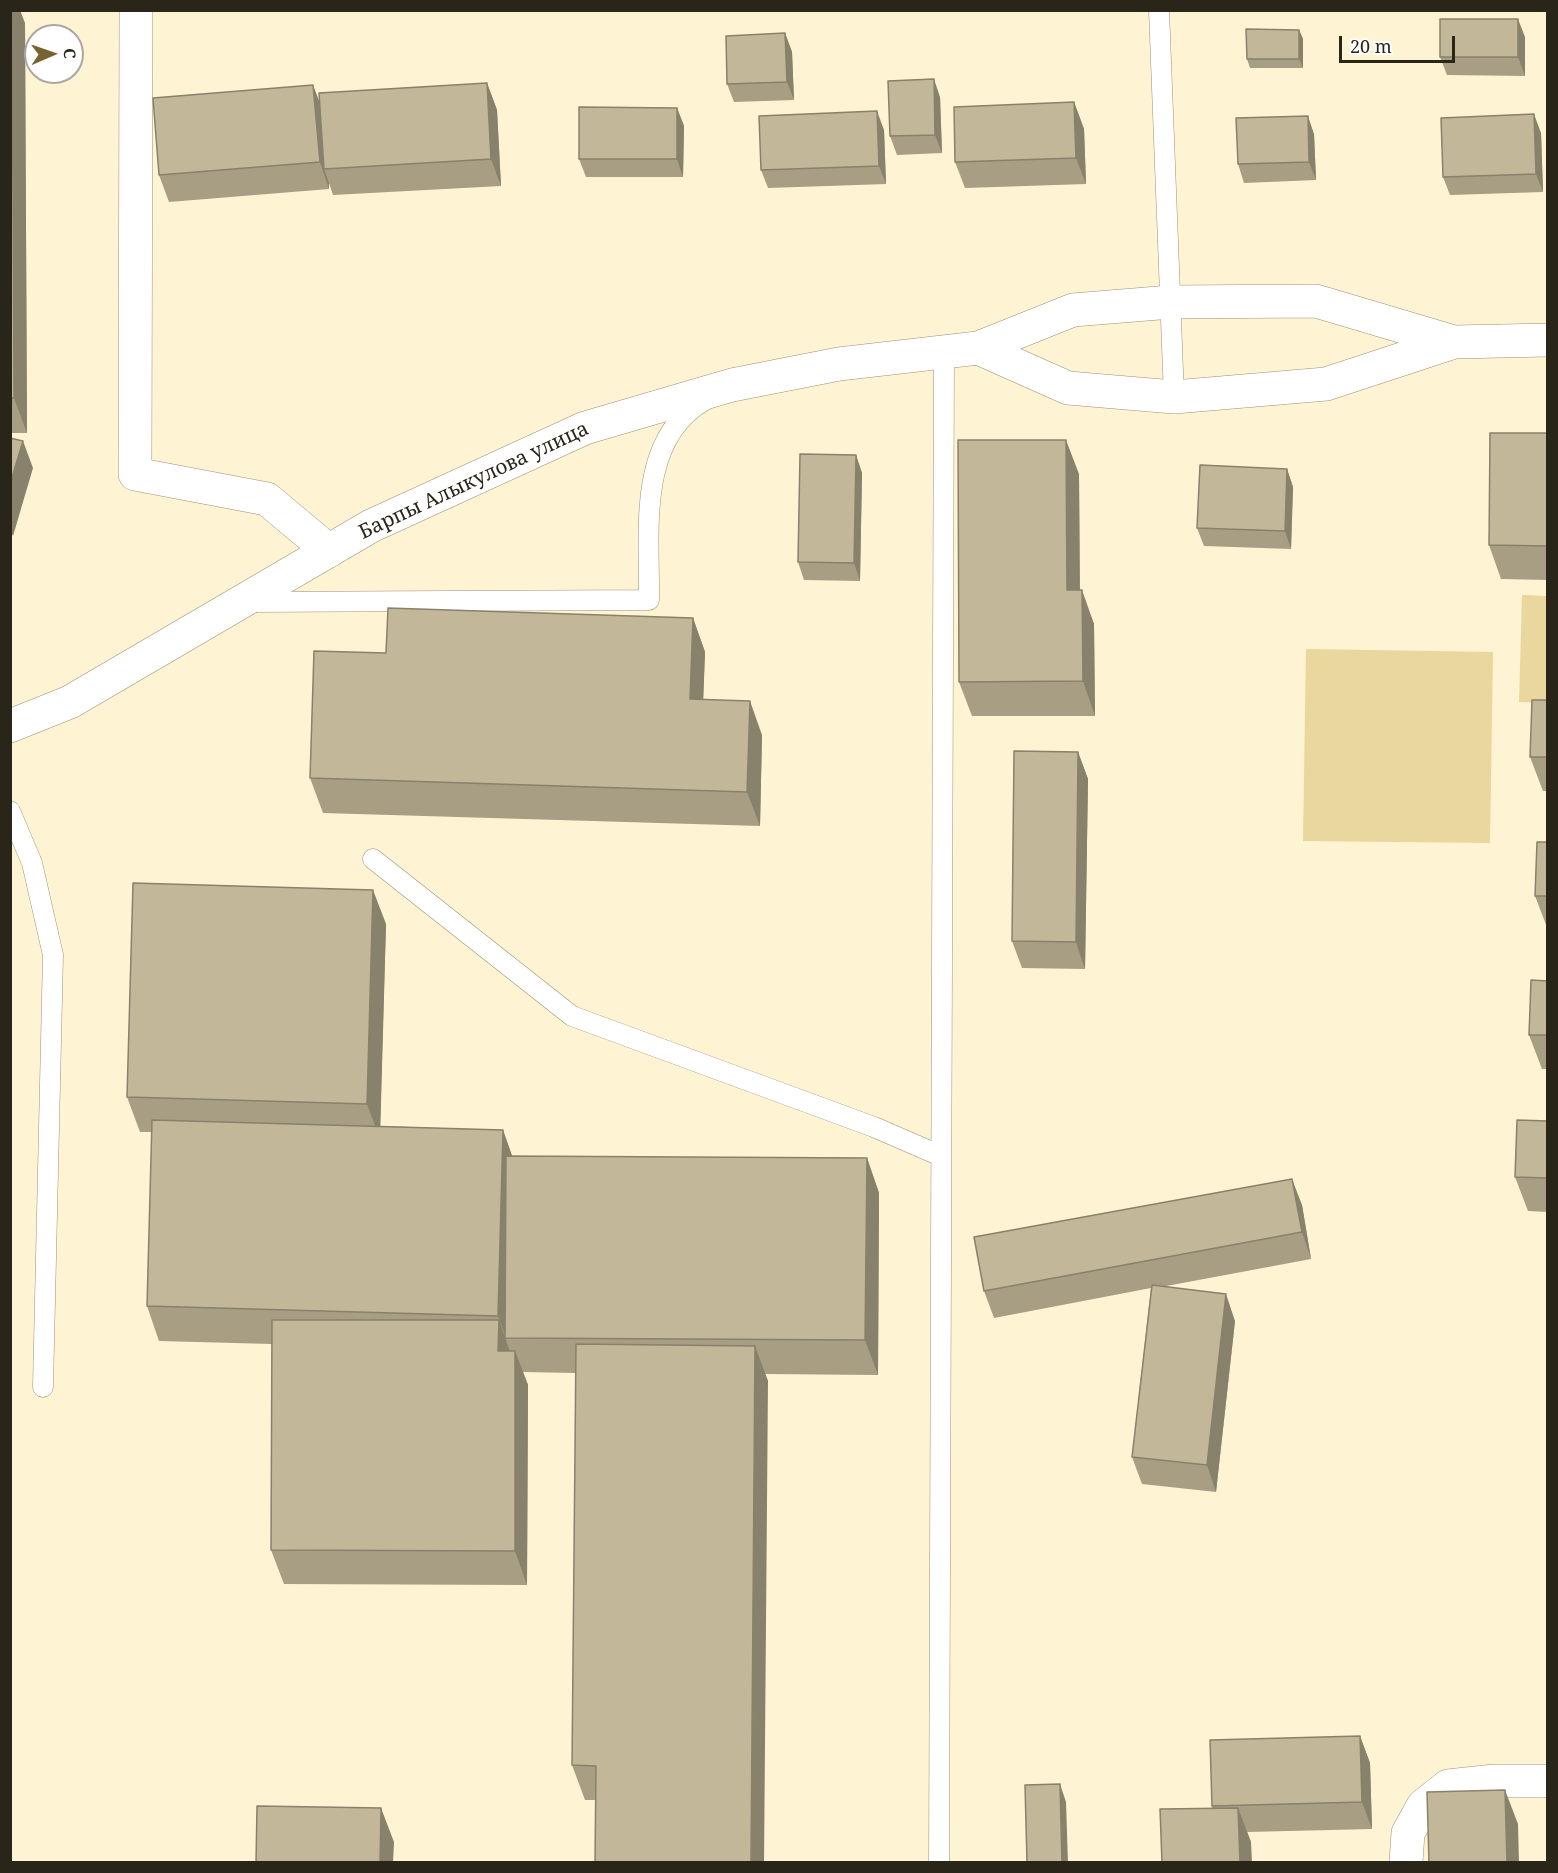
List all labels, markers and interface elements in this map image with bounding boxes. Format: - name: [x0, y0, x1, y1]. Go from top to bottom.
- north arrow: [24, 24, 84, 84]
- scale bar: [1342, 24, 1458, 62]
- text: 20 m: [1350, 34, 1392, 58]
- text: С: [59, 48, 81, 59]
- street label: Барпы Алыкулова улица: [355, 417, 593, 545]

